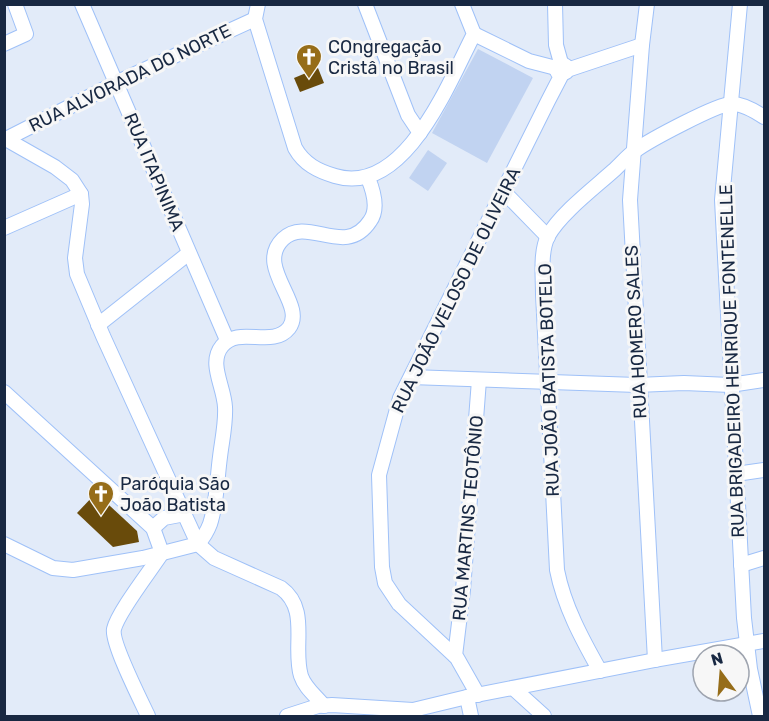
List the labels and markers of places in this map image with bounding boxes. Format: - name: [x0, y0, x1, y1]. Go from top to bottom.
- place label: COngregação Cristâ no Brasil: [328, 36, 454, 79]
- church icon: COngregação Cristâ no Brasil: [294, 42, 324, 80]
- place label: Paróquia São João Batista: [120, 473, 230, 516]
- church icon: Paróquia São João Batista: [86, 479, 116, 517]

